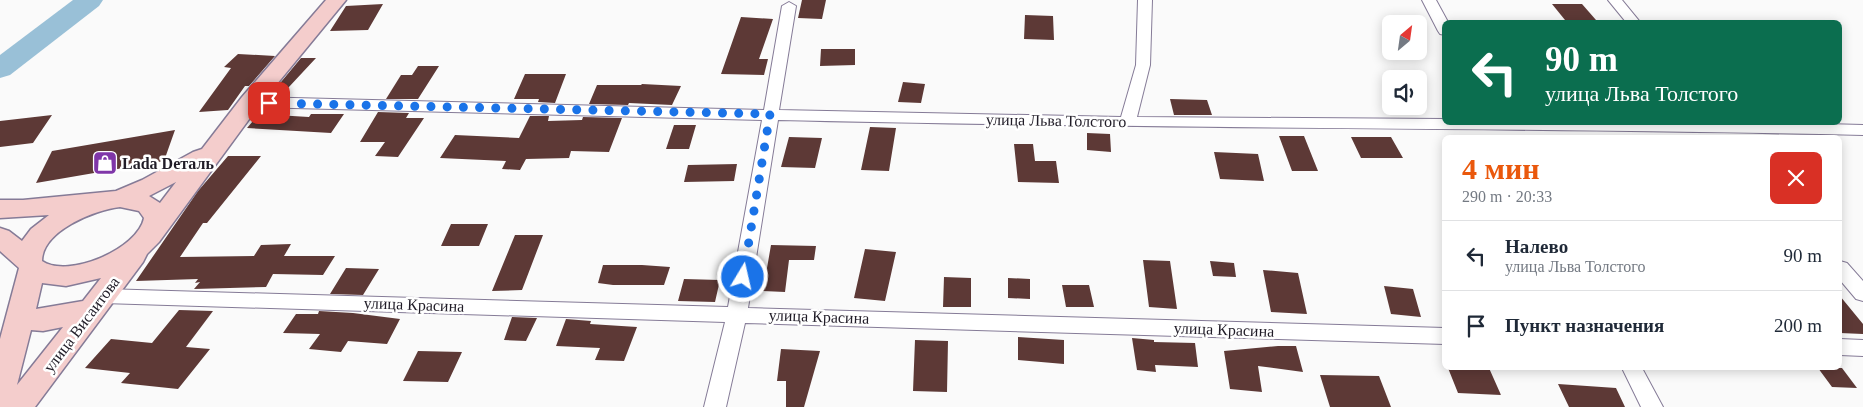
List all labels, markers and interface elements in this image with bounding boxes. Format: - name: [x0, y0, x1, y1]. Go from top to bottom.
- north arrow: [1382, 15, 1428, 60]
- map controls: [1382, 15, 1427, 115]
- icon: left: [1462, 40, 1527, 105]
- text: 90 m: [1545, 40, 1618, 79]
- button: sound: [1382, 70, 1427, 115]
- text: улица Льва Толстого: [1545, 81, 1738, 106]
- pin: [248, 82, 290, 124]
- icon: arrive: [255, 89, 283, 117]
- street label: улица Льва Толстого: [986, 111, 1126, 131]
- shop icon: Lada Dеталь: [92, 150, 118, 176]
- text: 4 мин: [1462, 152, 1540, 185]
- button: close: [1770, 152, 1822, 204]
- place label: Lada Dеталь: [122, 155, 214, 172]
- text: 290 m · 20:33: [1462, 188, 1552, 205]
- text: Налево: [1505, 236, 1568, 257]
- icon: left: [1462, 242, 1490, 270]
- text: 90 m: [1783, 245, 1822, 266]
- position arrow: [716, 250, 768, 302]
- text: улица Льва Толстого: [1505, 258, 1646, 275]
- street label: улица Висаитова: [40, 273, 124, 376]
- street label: улица Красина: [363, 294, 465, 316]
- street label: улица Красина: [768, 306, 870, 328]
- icon: arrive: [1462, 312, 1490, 340]
- text: Пункт назначения: [1505, 315, 1664, 336]
- text: 200 m: [1774, 315, 1822, 336]
- street label: улица Красина: [1173, 319, 1275, 341]

